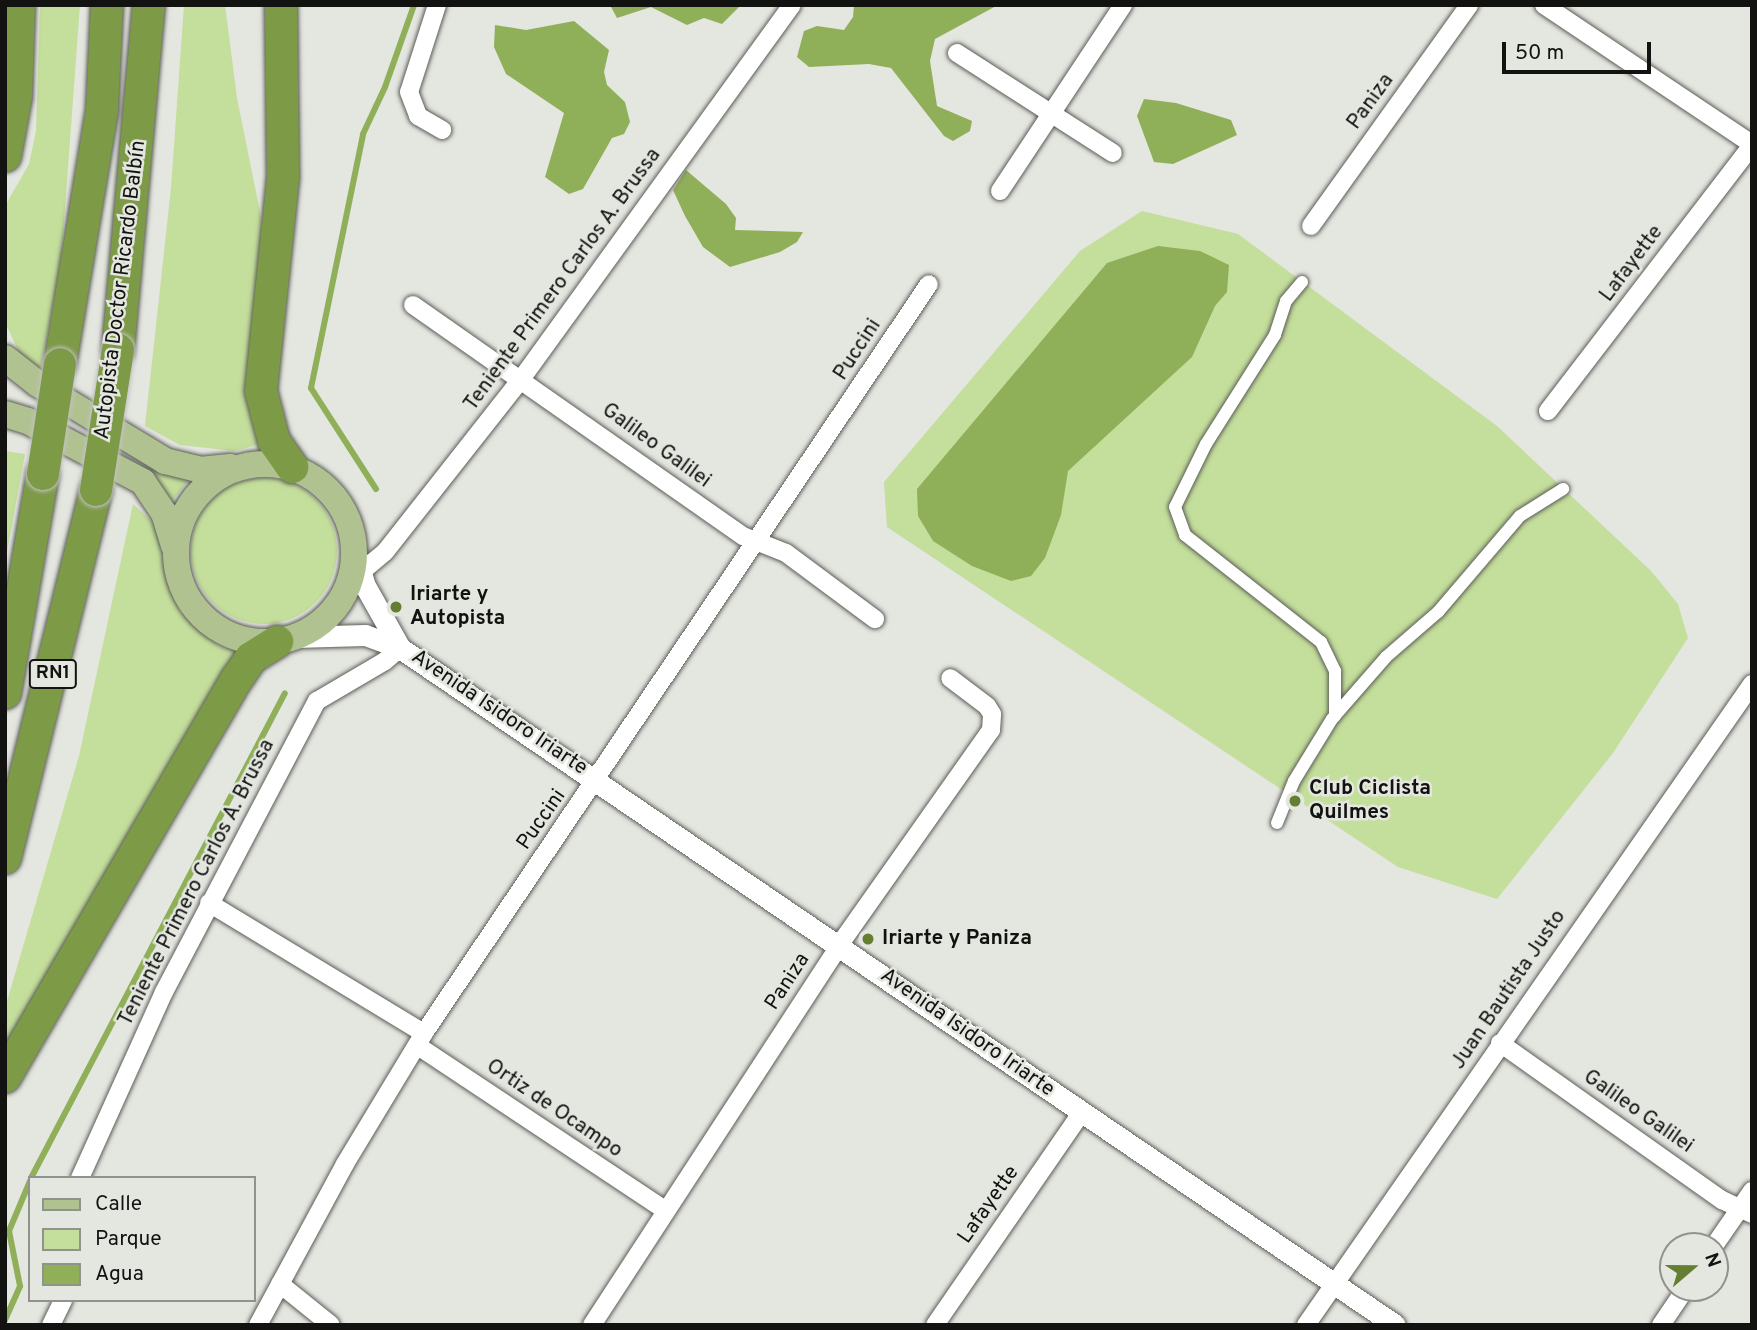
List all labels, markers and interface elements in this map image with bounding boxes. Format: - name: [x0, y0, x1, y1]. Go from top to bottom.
- scale bar: [1505, 28, 1654, 72]
- text: 50 m: [1515, 40, 1564, 67]
- street label: Paniza: [1342, 69, 1400, 135]
- street label: Autopista Doctor Ricardo Balbín: [90, 139, 152, 441]
- street label: Teniente Primero Carlos A. Brussa: [459, 143, 667, 417]
- street label: Lafayette: [1595, 221, 1669, 307]
- street label: Puccini: [829, 315, 887, 385]
- street label: Galileo Galilei: [597, 398, 715, 494]
- place label: Iriarte y Autopista: [410, 582, 505, 632]
- marker: Iriarte y Autopista: [388, 599, 404, 615]
- street label: Avenida Isidoro Iriarte: [406, 645, 592, 781]
- road number: RN1: [28, 659, 78, 690]
- street label: Teniente Primero Carlos A. Brussa: [113, 735, 281, 1031]
- place label: Club Ciclista Quilmes: [1309, 776, 1431, 826]
- street label: Puccini: [512, 785, 572, 855]
- marker: Club Ciclista Quilmes: [1287, 793, 1303, 809]
- street label: Juan Bautista Justo: [1446, 905, 1572, 1075]
- place label: Iriarte y Paniza: [882, 926, 1032, 952]
- marker: Iriarte y Paniza: [860, 931, 876, 947]
- street label: Paniza: [760, 949, 816, 1015]
- street label: Avenida Isidoro Iriarte: [875, 963, 1059, 1103]
- street label: Ortiz de Ocampo: [481, 1054, 627, 1164]
- street label: Galileo Galilei: [1578, 1065, 1698, 1159]
- street label: Lafayette: [953, 1161, 1025, 1249]
- legend: [28, 1176, 256, 1302]
- text: Calle: [95, 1191, 142, 1218]
- text: Parque: [95, 1226, 162, 1253]
- north arrow: [1659, 1232, 1729, 1302]
- text: N: [1698, 1250, 1725, 1271]
- text: Agua: [95, 1261, 144, 1288]

